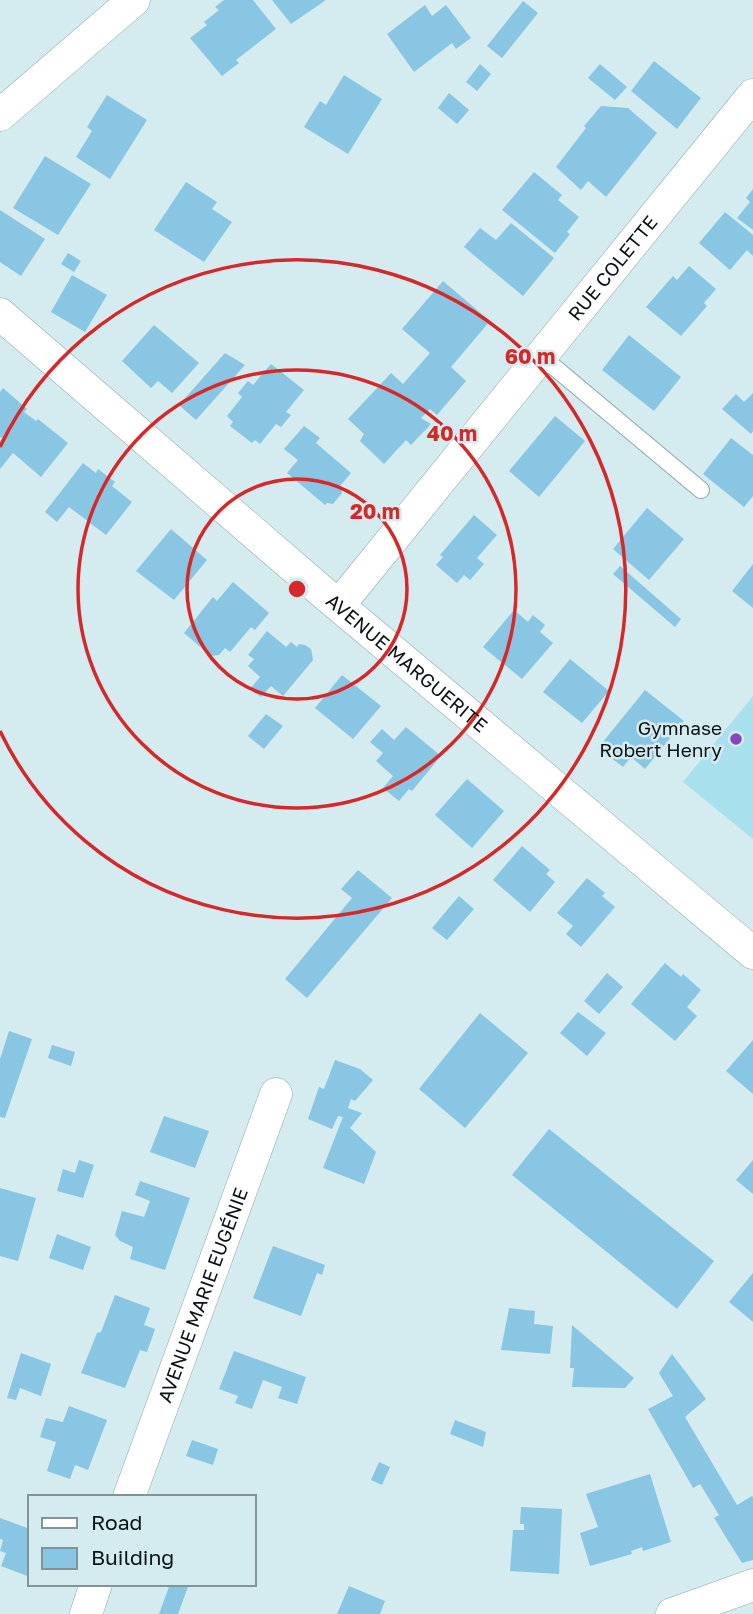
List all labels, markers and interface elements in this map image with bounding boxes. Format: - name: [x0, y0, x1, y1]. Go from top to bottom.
- street label: RUE COLETTE: [563, 211, 662, 325]
- text: 60 m: [505, 343, 555, 369]
- text: 40 m: [427, 420, 477, 446]
- text: 20 m: [350, 498, 400, 524]
- centre of rings: [285, 577, 309, 601]
- street label: AVENUE MARGUERITE: [322, 588, 492, 737]
- place label: Gymnase Robert Henry: [599, 716, 722, 761]
- marker: Gymnase Robert Henry: [728, 731, 744, 747]
- street label: AVENUE MARIE EUGÉNIE: [153, 1184, 252, 1405]
- legend: [28, 1495, 256, 1586]
- text: Road: [91, 1509, 142, 1535]
- text: Building: [91, 1544, 174, 1570]

